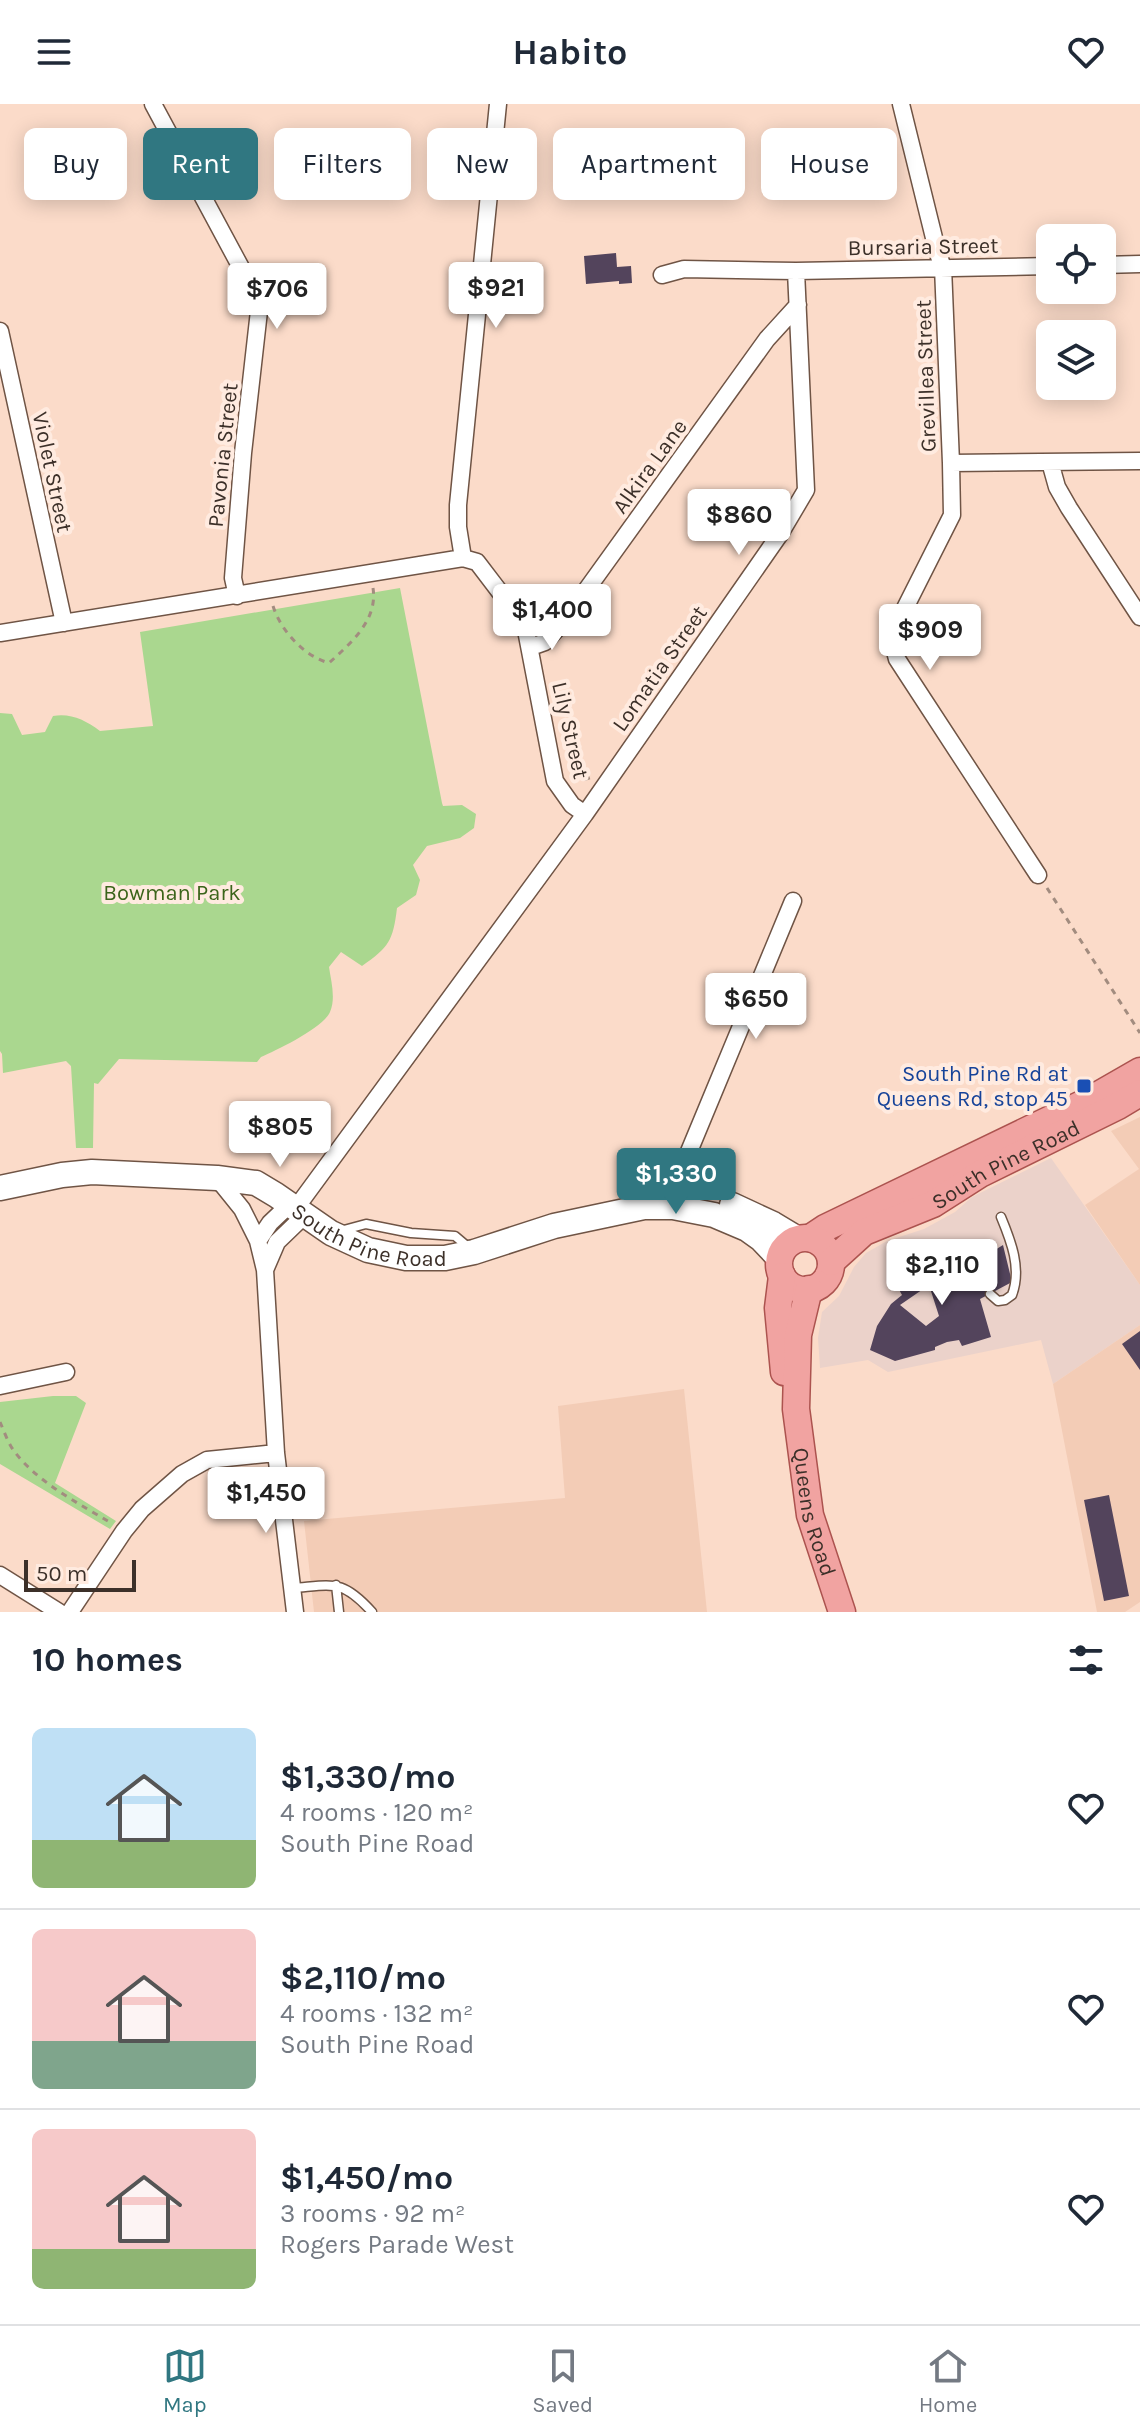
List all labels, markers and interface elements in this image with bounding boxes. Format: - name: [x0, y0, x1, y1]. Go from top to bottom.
- icon: menu: [32, 30, 76, 74]
- icon: heart: [1064, 30, 1108, 74]
- text: Habito: [513, 31, 627, 73]
- chip: Buy: [24, 128, 127, 200]
- chip: Rent: [143, 128, 258, 200]
- chip: Filters: [274, 128, 411, 200]
- chip: New: [427, 128, 537, 200]
- chip: Apartment: [553, 128, 745, 200]
- chip: House: [761, 128, 897, 200]
- map controls: [1036, 224, 1116, 400]
- button: locate: [1036, 224, 1116, 304]
- street label: Bursaria Street: [847, 233, 999, 261]
- pin: $921: [449, 262, 543, 330]
- pin: $706: [230, 263, 324, 331]
- text: $921: [467, 272, 525, 303]
- text: $706: [245, 273, 309, 304]
- street label: Grevillea Street: [910, 299, 942, 453]
- button: layers: [1036, 320, 1116, 400]
- street label: Pavonia Street: [202, 382, 243, 529]
- street label: Violet Street: [27, 410, 77, 535]
- street label: Alkira Lane: [607, 414, 693, 519]
- pin: $860: [692, 489, 786, 557]
- text: $860: [706, 499, 772, 530]
- pin: $1,400: [487, 584, 617, 652]
- text: $1,400: [511, 594, 593, 625]
- street label: Lomatia Street: [607, 601, 713, 736]
- pin: $909: [883, 604, 977, 672]
- text: $909: [897, 614, 963, 645]
- street label: Lily Street: [546, 679, 594, 781]
- park label: Bowman Park: [103, 880, 241, 906]
- pin: $650: [709, 973, 803, 1041]
- text: $650: [723, 983, 789, 1014]
- place label: South Pine Rd at Queens Rd, stop 45: [877, 1061, 1068, 1112]
- marker: South Pine Rd at Queens Rd, stop 45: [1075, 1077, 1093, 1095]
- pin: $805: [233, 1101, 327, 1169]
- text: $805: [247, 1111, 313, 1142]
- street label: South Pine Road: [927, 1115, 1084, 1215]
- pin: $1,330: [611, 1148, 741, 1216]
- text: $1,330: [635, 1158, 717, 1189]
- street label: South Pine Road: [286, 1198, 447, 1272]
- pin: $2,110: [877, 1239, 1007, 1307]
- text: $2,110: [904, 1249, 980, 1280]
- street label: Queens Road: [787, 1446, 841, 1579]
- pin: $1,450: [201, 1467, 331, 1535]
- text: $1,450: [226, 1477, 306, 1508]
- scale bar: [24, 1556, 136, 1592]
- text: 50 m: [36, 1561, 87, 1587]
- icon: filters: [1064, 1638, 1108, 1682]
- text: 10 homes: [32, 1640, 183, 1680]
- text: $1,330/mo: [280, 1757, 456, 1797]
- icon: home: [96, 1760, 192, 1856]
- icon: heart: [1064, 1786, 1108, 1830]
- text: 4 rooms · 120 m²: [280, 1797, 474, 1828]
- text: South Pine Road: [280, 1828, 475, 1859]
- text: $2,110/mo: [280, 1958, 446, 1998]
- icon: home: [96, 1961, 192, 2057]
- icon: heart: [1064, 1987, 1108, 2031]
- text: 4 rooms · 132 m²: [280, 1998, 473, 2029]
- text: South Pine Road: [280, 2029, 475, 2060]
- text: $1,450/mo: [280, 2158, 453, 2198]
- icon: home: [96, 2161, 192, 2257]
- icon: heart: [1064, 2187, 1108, 2231]
- text: 3 rooms · 92 m²: [280, 2198, 465, 2229]
- text: Rogers Parade West: [280, 2229, 514, 2260]
- tab: Map: [163, 2344, 207, 2418]
- tab: Saved: [532, 2344, 593, 2418]
- tab: Home: [919, 2344, 977, 2418]

